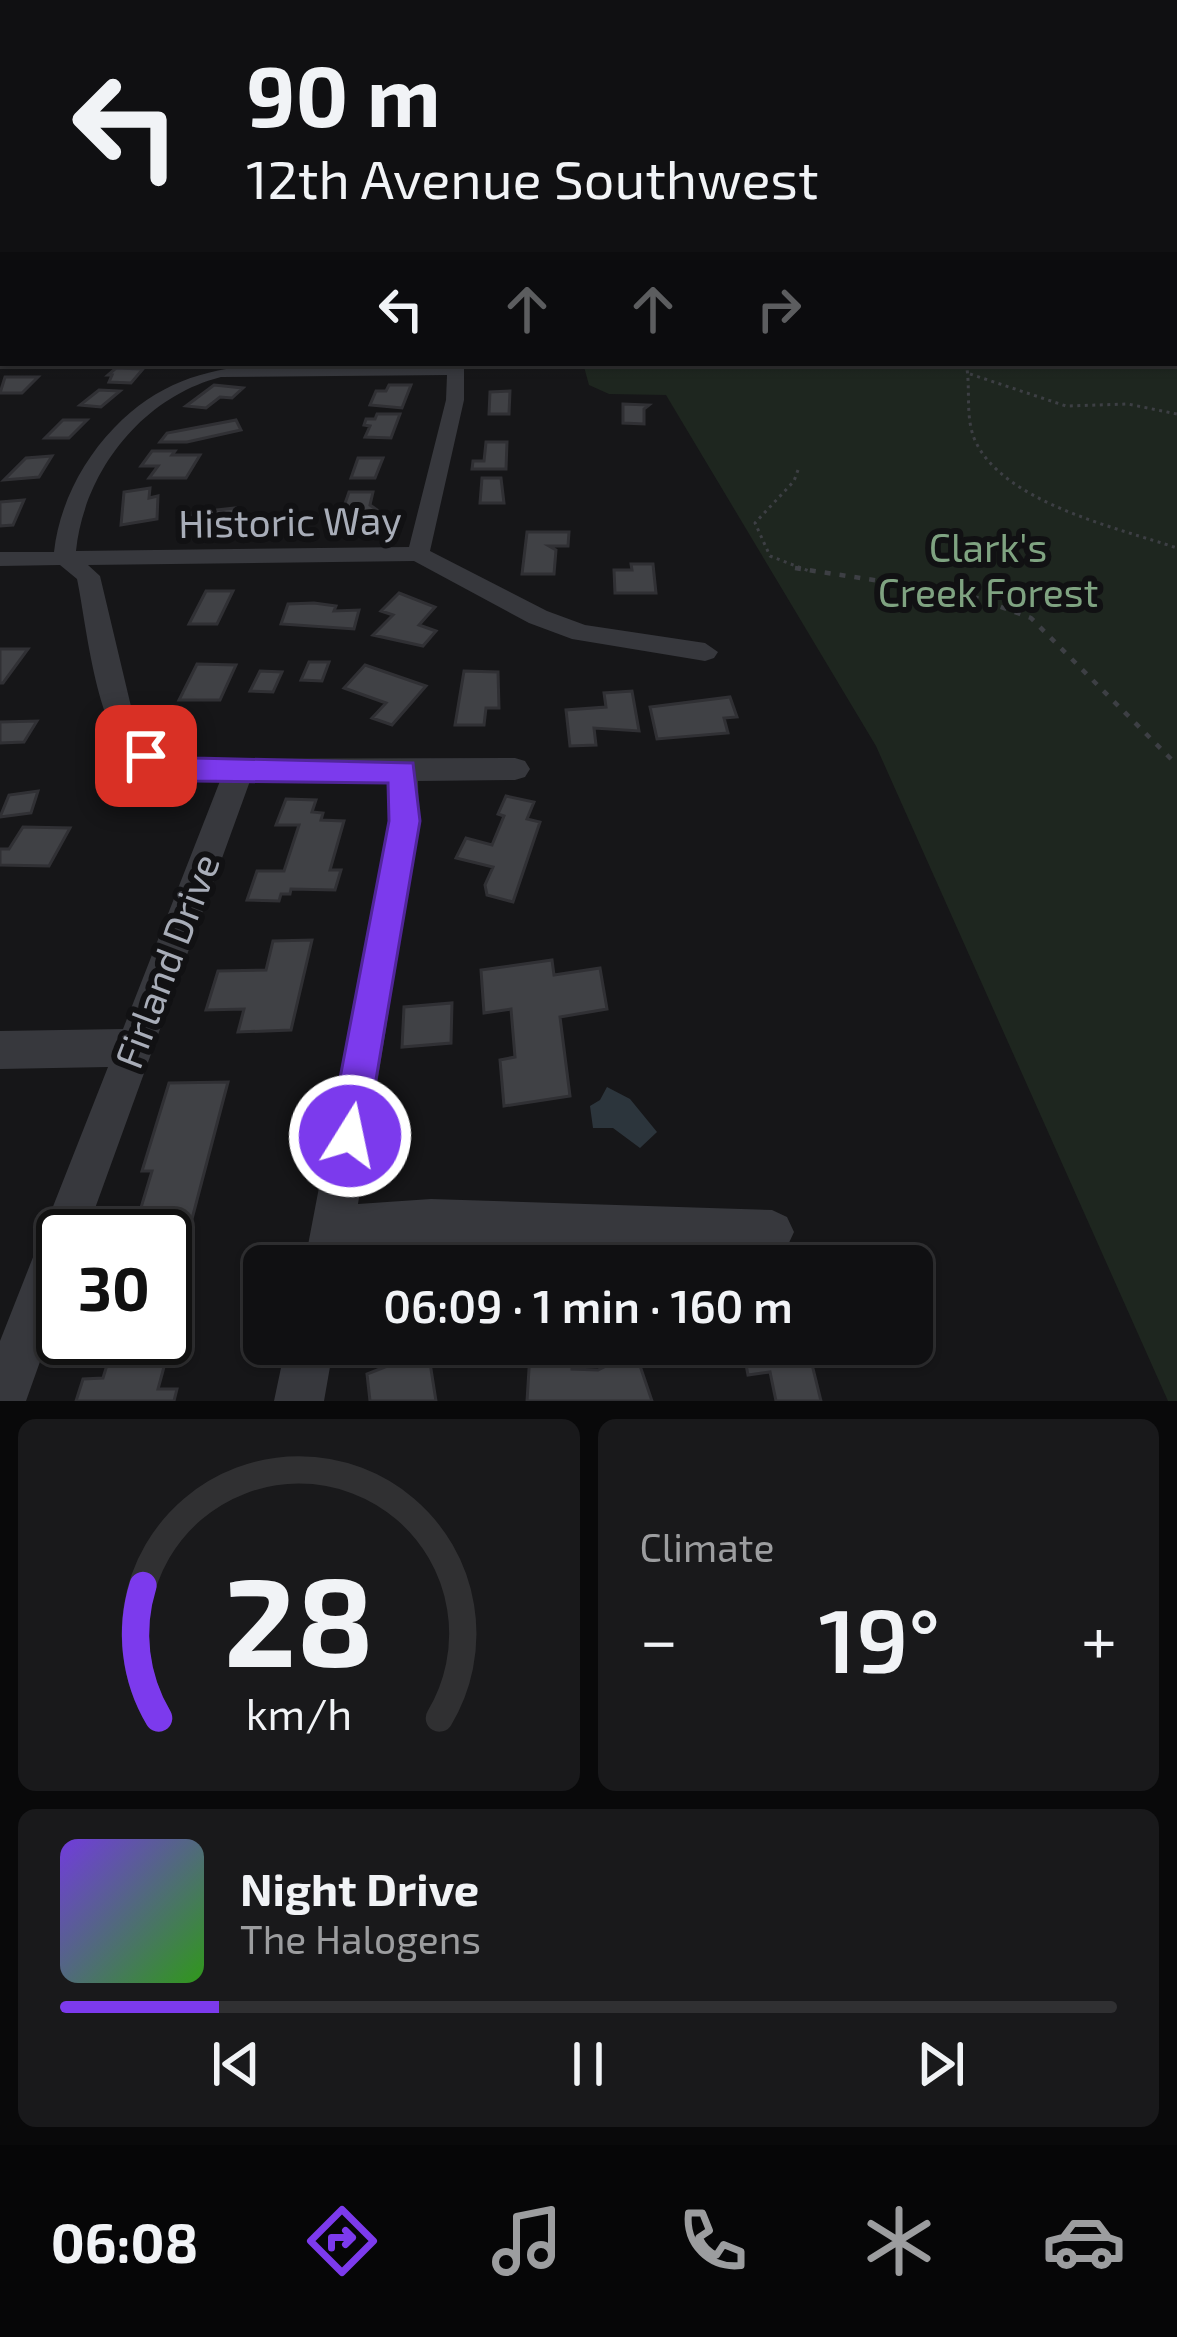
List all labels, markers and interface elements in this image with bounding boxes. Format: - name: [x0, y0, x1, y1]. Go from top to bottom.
- text: 90 m: [246, 43, 441, 144]
- icon: left: [48, 48, 204, 204]
- text: 12th Avenue Southwest: [246, 145, 819, 210]
- icon: left: [368, 276, 434, 342]
- icon: ahead: [494, 276, 560, 342]
- icon: ahead: [620, 276, 686, 342]
- icon: right: [746, 276, 812, 342]
- street label: Historic Way: [178, 495, 402, 546]
- park label: Clark's Creek Forest: [878, 523, 1098, 615]
- pin: [95, 705, 197, 807]
- icon: arrive: [113, 723, 179, 789]
- street label: Firland Drive: [103, 847, 228, 1074]
- position arrow: [287, 1073, 413, 1199]
- speed limit sign: 30: [36, 1209, 192, 1365]
- text: 06:09 · 1 min · 160 m: [383, 1278, 793, 1332]
- text: Climate: [640, 1523, 774, 1570]
- text: 28: [224, 1542, 374, 1692]
- text: 19°: [819, 1583, 940, 1691]
- text: −: [640, 1598, 678, 1677]
- text: +: [1081, 1598, 1117, 1677]
- text: km/h: [245, 1687, 352, 1739]
- text: Night Drive: [240, 1861, 479, 1915]
- text: The Halogens: [240, 1915, 481, 1962]
- icon: previous: [203, 2031, 269, 2097]
- icon: pause: [555, 2031, 621, 2097]
- icon: next: [908, 2031, 974, 2097]
- icon: directions: [300, 2199, 384, 2283]
- icon: music: [485, 2199, 569, 2283]
- icon: phone: [671, 2199, 755, 2283]
- icon: climate: [857, 2199, 941, 2283]
- icon: car: [1042, 2199, 1126, 2283]
- text: 06:08: [51, 2209, 198, 2274]

